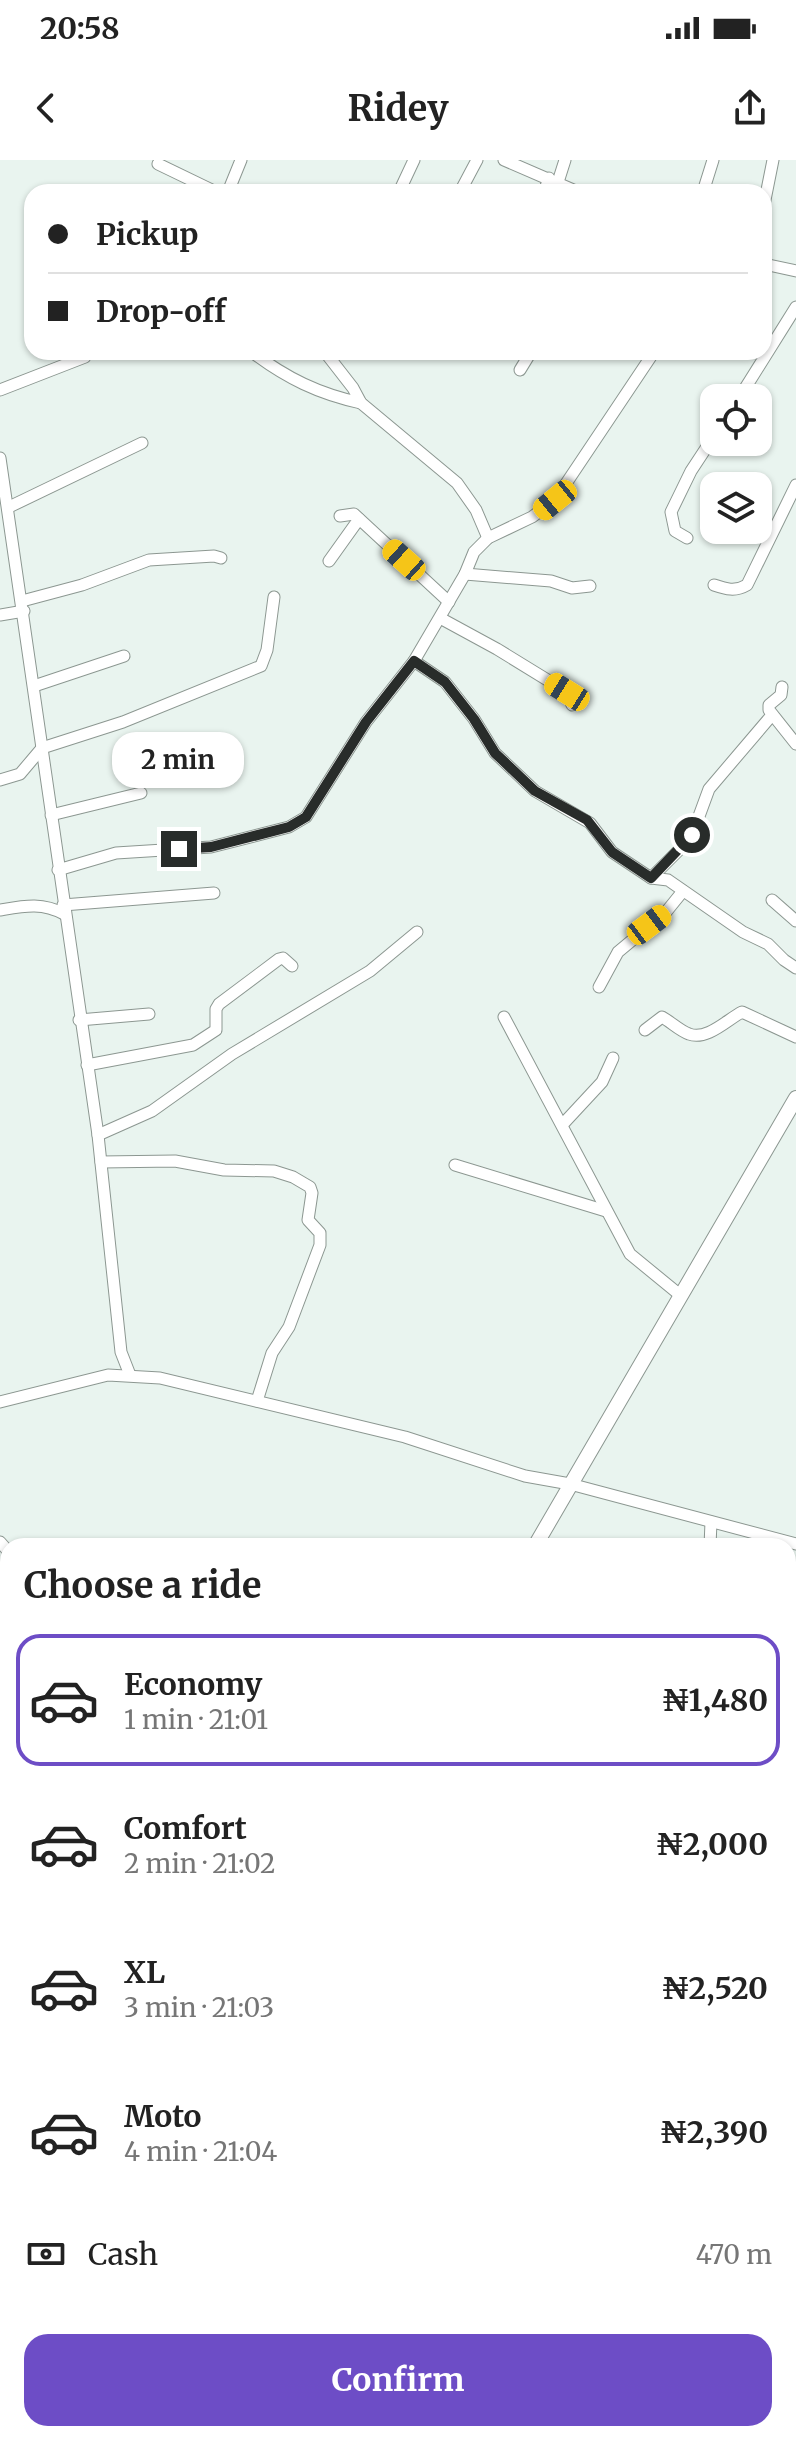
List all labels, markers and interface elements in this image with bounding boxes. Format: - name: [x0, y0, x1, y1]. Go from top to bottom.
- text: 20:58: [40, 9, 120, 47]
- icon: back: [24, 86, 68, 130]
- text: Ridey: [347, 86, 449, 131]
- icon: share: [728, 86, 772, 130]
- text: Pickup: [96, 215, 198, 253]
- text: Drop-off: [96, 292, 226, 330]
- map controls: [700, 384, 772, 544]
- button: locate: [700, 384, 772, 456]
- button: layers: [700, 472, 772, 544]
- car: [529, 476, 581, 524]
- car: [378, 535, 430, 585]
- car: [540, 669, 594, 715]
- callout: 2 min: [113, 733, 245, 789]
- text: 2 min: [141, 743, 215, 776]
- route start: [674, 817, 710, 853]
- route end: [161, 831, 197, 867]
- car: [623, 901, 675, 949]
- text: Choose a ride: [24, 1563, 261, 1608]
- icon: car: [28, 1664, 100, 1736]
- text: Economy: [124, 1665, 262, 1703]
- text: ₦1,480: [661, 1681, 768, 1719]
- text: 1 min · 21:01: [124, 1703, 268, 1736]
- icon: car: [28, 1808, 100, 1880]
- text: Comfort: [124, 1809, 247, 1847]
- text: ₦2,000: [655, 1825, 768, 1863]
- text: 2 min · 21:02: [124, 1847, 276, 1880]
- icon: car: [28, 1952, 100, 2024]
- text: XL: [124, 1953, 165, 1991]
- text: ₦2,520: [661, 1969, 768, 2007]
- text: 3 min · 21:03: [124, 1991, 274, 2024]
- icon: car: [28, 2096, 100, 2168]
- text: Moto: [124, 2097, 202, 2135]
- text: ₦2,390: [659, 2113, 768, 2151]
- text: 4 min · 21:04: [124, 2135, 277, 2168]
- icon: cash: [24, 2232, 68, 2276]
- text: Cash: [88, 2235, 158, 2273]
- text: 470 m: [696, 2238, 772, 2271]
- button: Confirm: [24, 2334, 772, 2426]

